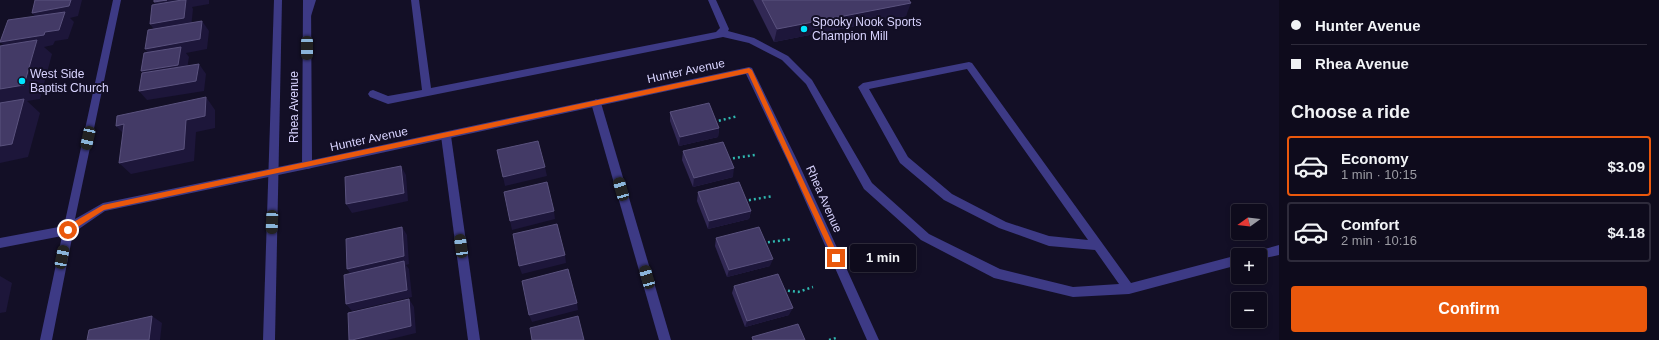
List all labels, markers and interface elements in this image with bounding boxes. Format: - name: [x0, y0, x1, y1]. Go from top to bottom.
- place label: Spooky Nook Sports Champion Mill: [812, 15, 921, 43]
- text: Hunter Avenue: [1315, 17, 1421, 34]
- marker: Spooky Nook Sports Champion Mill: [799, 24, 809, 34]
- car: [301, 36, 313, 60]
- text: Rhea Avenue: [1315, 55, 1409, 72]
- street label: Hunter Avenue: [646, 56, 726, 86]
- place label: West Side Baptist Church: [30, 67, 109, 95]
- street label: Rhea Avenue: [287, 71, 301, 143]
- marker: West Side Baptist Church: [17, 76, 27, 86]
- text: Choose a ride: [1291, 102, 1410, 122]
- street label: Hunter Avenue: [329, 124, 409, 154]
- car: [80, 125, 96, 151]
- icon: car: [1293, 148, 1329, 184]
- text: Economy: [1341, 150, 1409, 167]
- text: $3.09: [1607, 158, 1645, 175]
- street label: Rhea Avenue: [803, 163, 845, 235]
- text: 1 min · 10:15: [1341, 167, 1417, 182]
- car: [612, 176, 630, 202]
- north arrow: [1231, 204, 1267, 240]
- map controls: [1231, 204, 1267, 328]
- car: [266, 210, 278, 234]
- icon: car: [1293, 214, 1329, 250]
- text: Comfort: [1341, 216, 1399, 233]
- route start: [59, 221, 77, 239]
- text: $4.18: [1607, 224, 1645, 241]
- car: [453, 233, 469, 259]
- text: 2 min · 10:16: [1341, 233, 1417, 248]
- car: [54, 244, 70, 270]
- callout: 1 min: [850, 244, 916, 272]
- button: +: [1231, 248, 1267, 284]
- route end: [827, 249, 845, 267]
- text: 1 min: [866, 250, 900, 265]
- car: [638, 264, 656, 290]
- button: Confirm: [1291, 286, 1647, 332]
- button: −: [1231, 292, 1267, 328]

